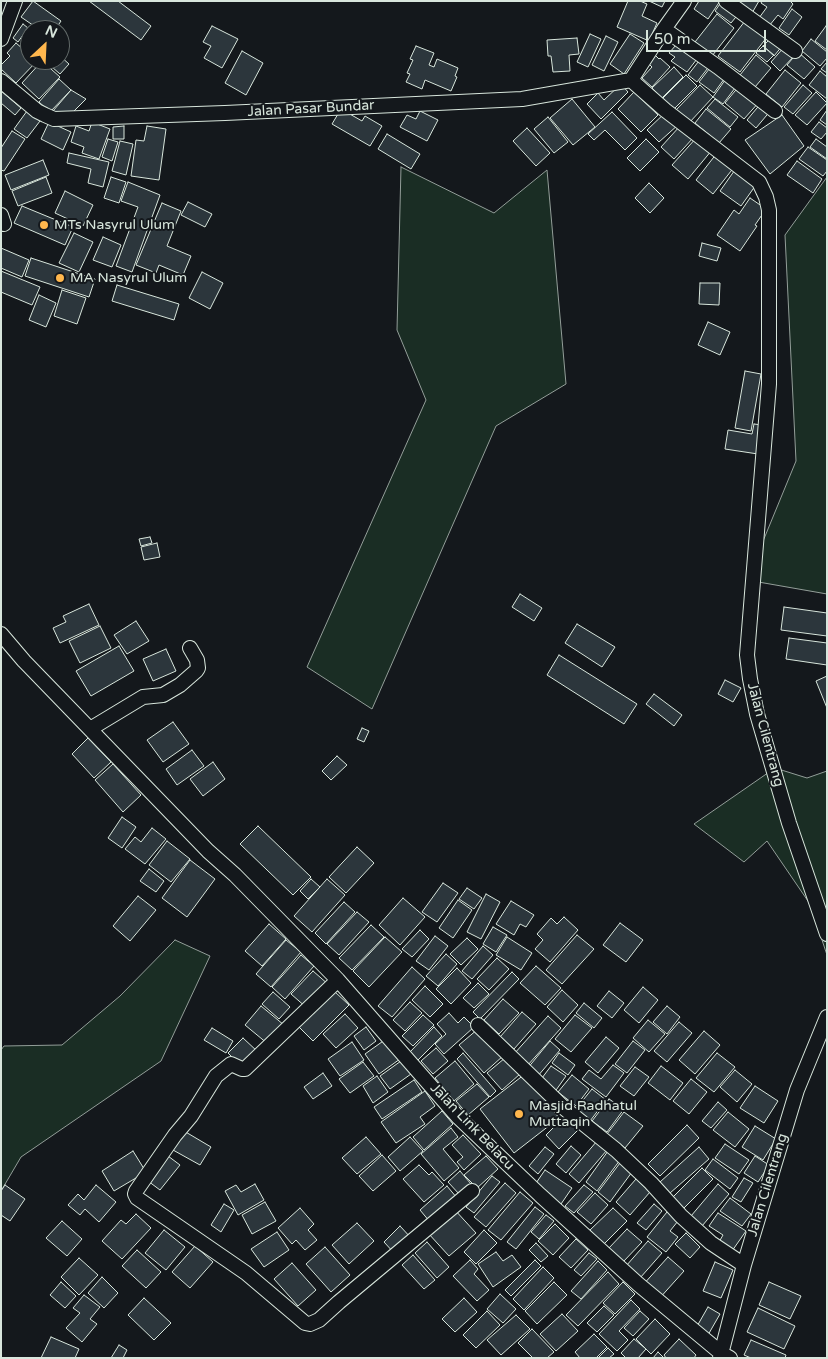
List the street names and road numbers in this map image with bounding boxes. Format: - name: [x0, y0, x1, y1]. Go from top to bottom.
- street label: Jalan Pasar Bundar: [247, 97, 375, 121]
- street label: Jalan Cilentrang: [743, 681, 787, 789]
- street label: Jalan Link Belacu: [426, 1080, 518, 1174]
- street label: Jalan Cilentrang: [744, 1131, 792, 1239]

